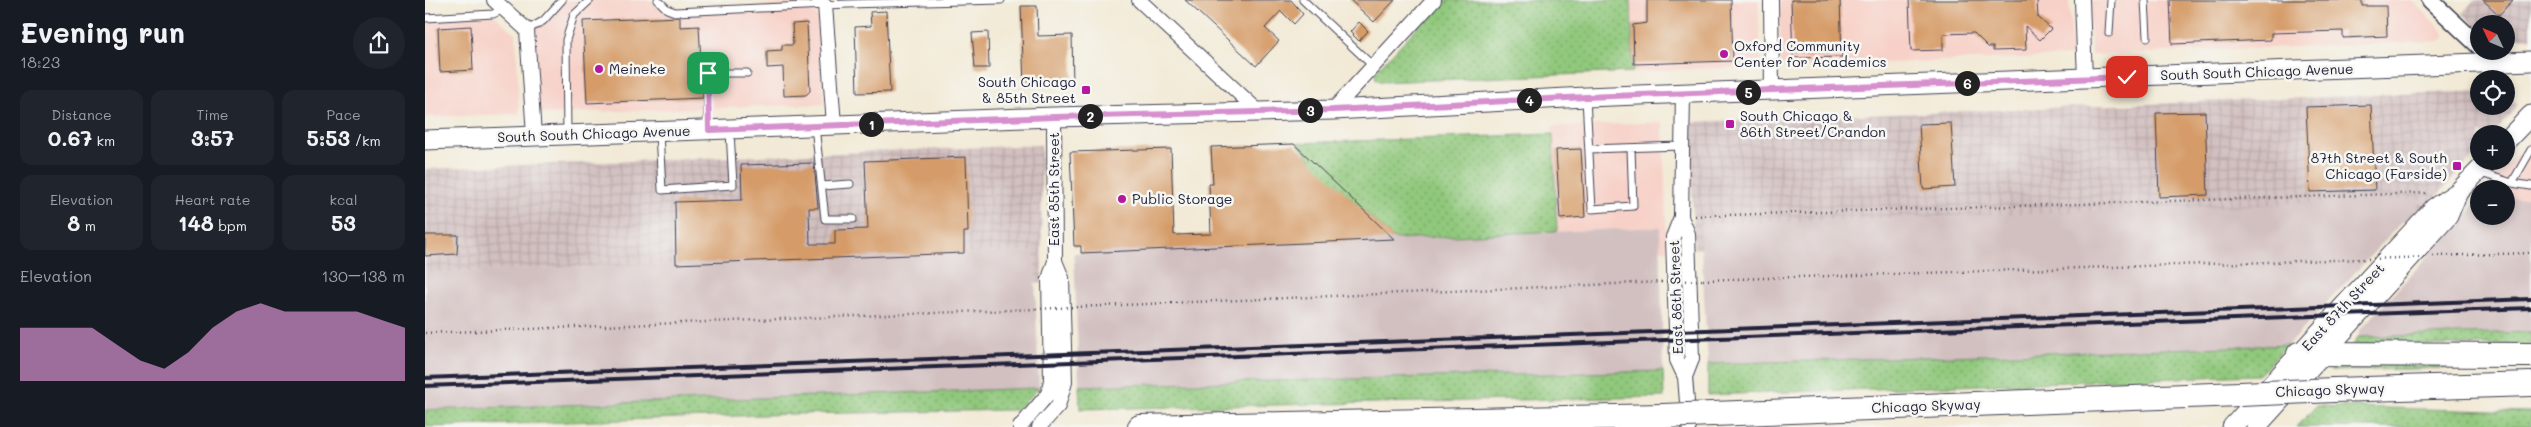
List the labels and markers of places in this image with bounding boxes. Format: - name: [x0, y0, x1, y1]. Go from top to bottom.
- place label: Oxford Community Center for Academics: [1734, 36, 1887, 71]
- marker: Oxford Community Center for Academics: [1718, 48, 1730, 60]
- pin: [687, 52, 729, 94]
- pin: [2106, 56, 2148, 98]
- place label: Meineke: [609, 59, 666, 78]
- marker: Meineke: [593, 63, 605, 75]
- pin: 6: [1955, 70, 1979, 96]
- place label: South Chicago & 85th Street: [978, 72, 1076, 107]
- pin: 5: [1735, 80, 1761, 104]
- marker: South Chicago & 85th Street: [1080, 84, 1092, 96]
- pin: 4: [1517, 88, 1541, 112]
- pin: 3: [1297, 98, 1323, 122]
- pin: 2: [1077, 104, 1103, 128]
- place label: South Chicago & 86th Street/Crandon: [1740, 106, 1886, 141]
- pin: 1: [859, 112, 883, 136]
- marker: South Chicago & 86th Street/Crandon: [1724, 118, 1736, 130]
- place label: 87th Street & South Chicago (Farside): [2311, 148, 2447, 183]
- marker: 87th Street & South Chicago (Farside): [2451, 160, 2463, 172]
- place label: Public Storage: [1132, 189, 1233, 208]
- marker: Public Storage: [1116, 193, 1128, 205]

